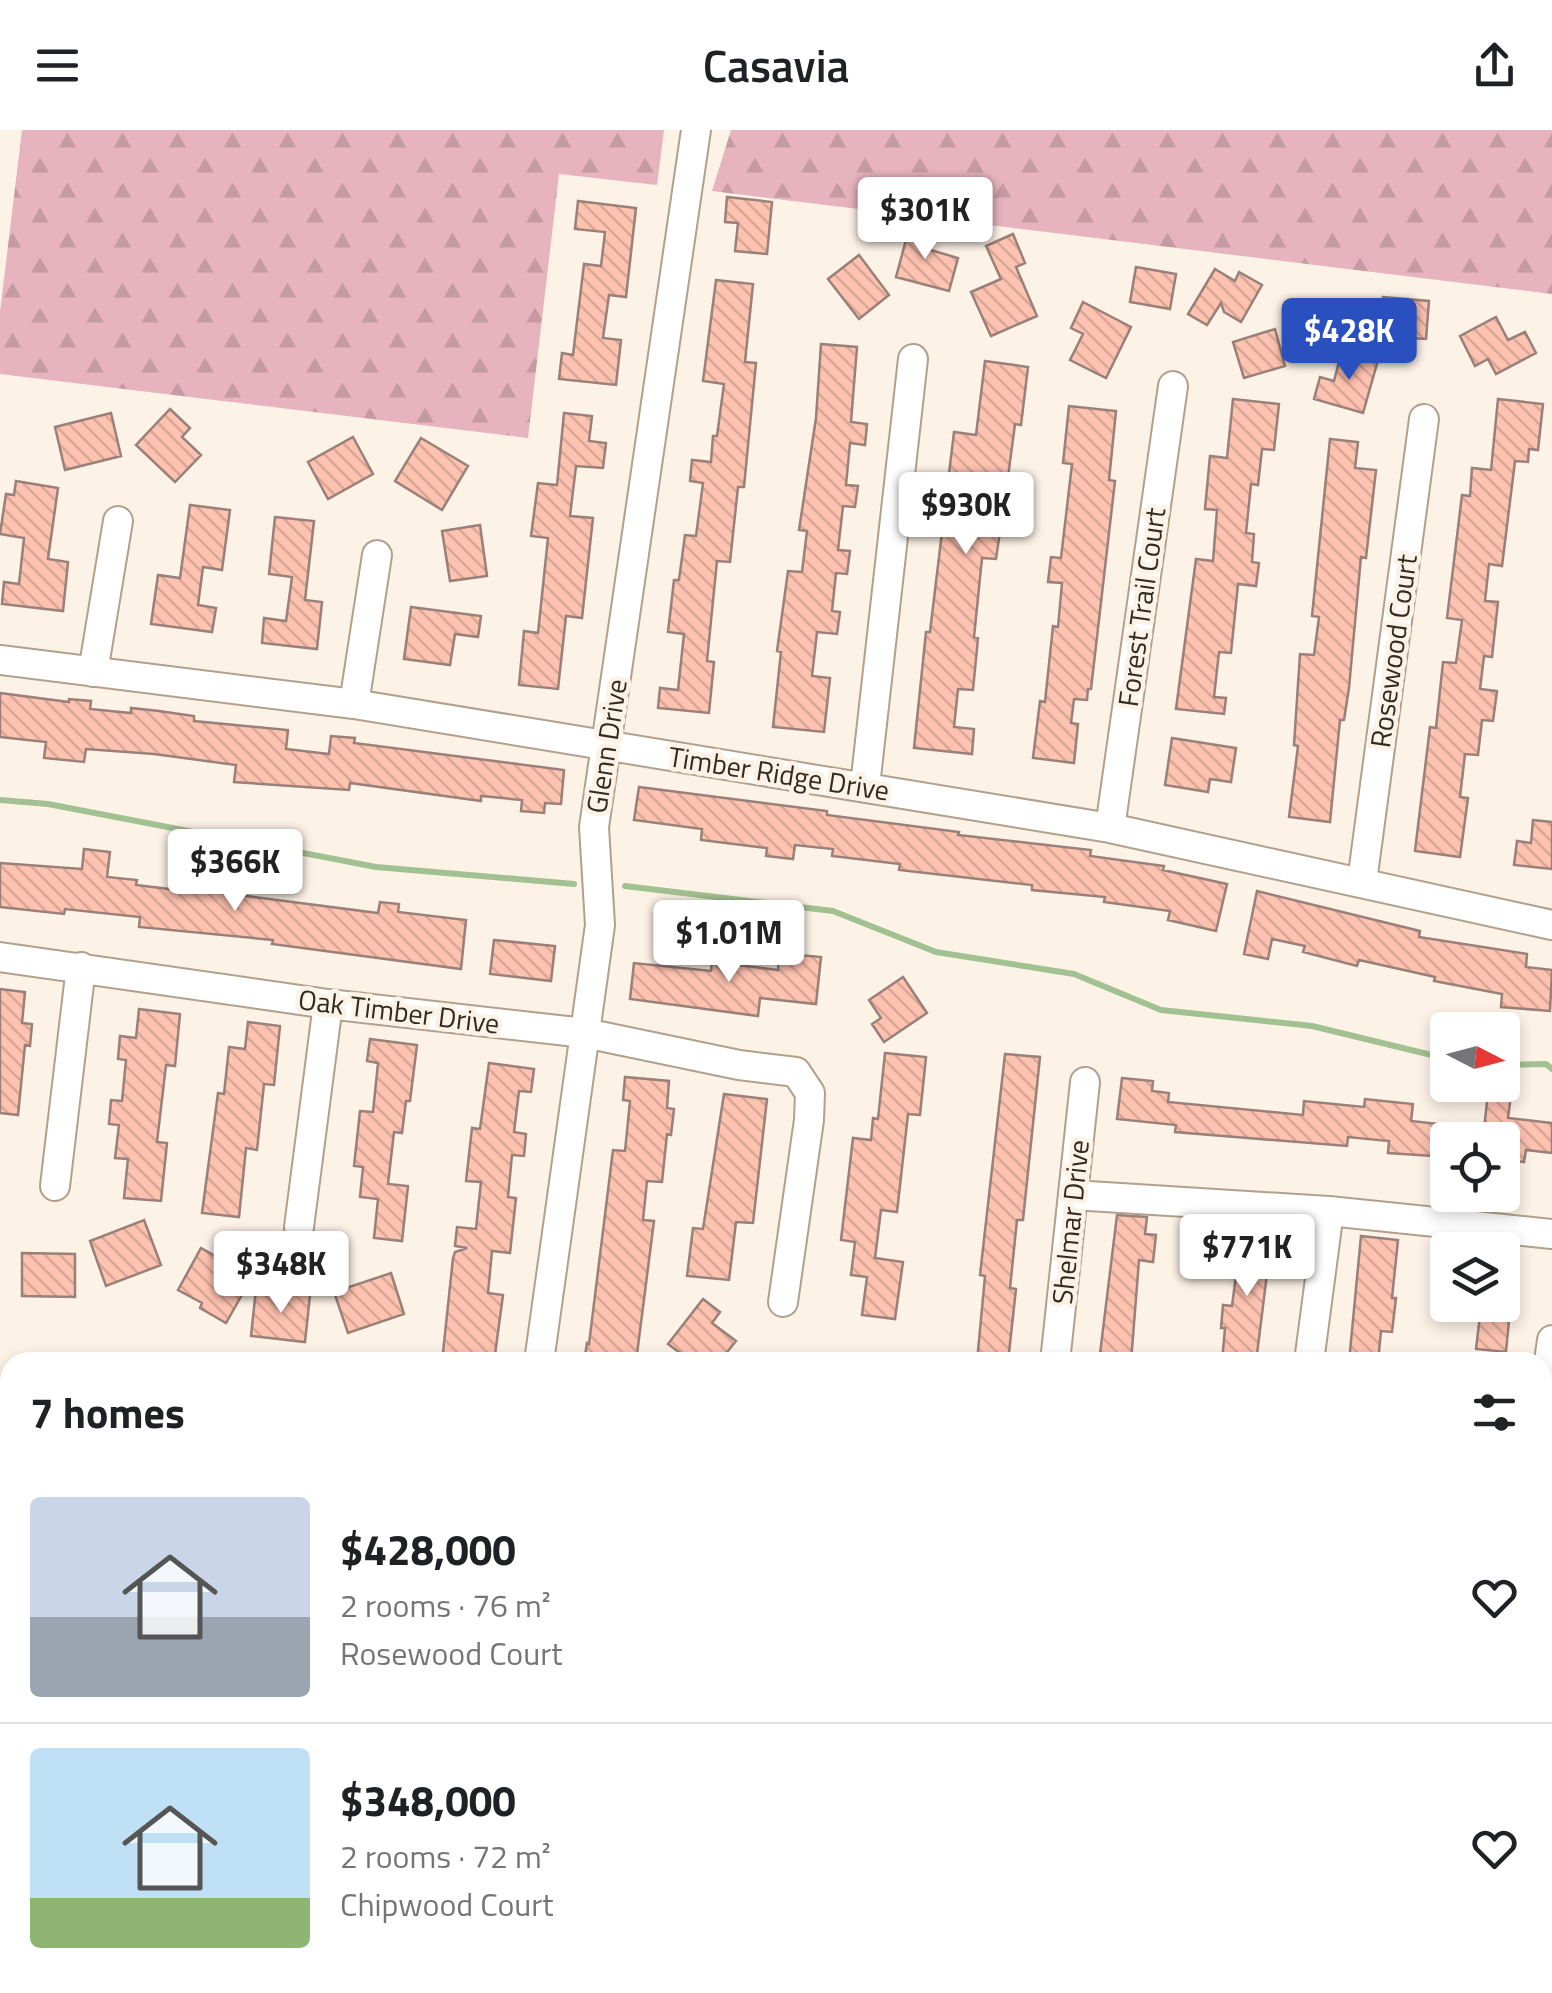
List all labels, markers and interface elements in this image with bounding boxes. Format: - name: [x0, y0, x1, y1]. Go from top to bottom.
- text: Casavia: [703, 31, 849, 99]
- icon: menu: [30, 38, 85, 93]
- icon: share: [1467, 38, 1522, 93]
- pin: $301K: [855, 177, 995, 262]
- text: $301K: [880, 185, 970, 233]
- pin: $428K: [1279, 298, 1419, 383]
- text: $428K: [1304, 306, 1394, 354]
- pin: $930K: [896, 472, 1036, 557]
- text: $930K: [921, 480, 1011, 528]
- street label: Forest Trail Court: [1106, 505, 1176, 709]
- street label: Rosewood Court: [1358, 551, 1428, 750]
- street label: Glenn Drive: [574, 676, 638, 816]
- street label: Timber Ridge Drive: [665, 734, 893, 812]
- pin: $366K: [165, 829, 305, 914]
- text: $366K: [190, 837, 280, 885]
- pin: $1.01M: [648, 900, 810, 985]
- text: $1.01M: [675, 908, 783, 956]
- street label: Oak Timber Drive: [296, 977, 502, 1045]
- north arrow: [1430, 1012, 1520, 1102]
- map controls: [1430, 1012, 1520, 1322]
- button: locate: [1430, 1122, 1520, 1212]
- street label: Shelmar Drive: [1040, 1138, 1100, 1306]
- pin: $771K: [1177, 1214, 1317, 1299]
- text: $771K: [1202, 1222, 1292, 1270]
- pin: $348K: [211, 1231, 351, 1316]
- button: layers: [1430, 1232, 1520, 1322]
- text: $348K: [236, 1239, 326, 1287]
- text: 7 homes: [30, 1380, 185, 1444]
- icon: filters: [1467, 1385, 1522, 1440]
- text: $428,000: [340, 1517, 516, 1581]
- icon: home: [110, 1537, 230, 1657]
- icon: heart: [1467, 1570, 1522, 1625]
- text: 2 rooms · 76 m²: [340, 1581, 551, 1629]
- text: Rosewood Court: [340, 1629, 562, 1677]
- text: $348,000: [340, 1768, 516, 1832]
- icon: home: [110, 1788, 230, 1908]
- icon: heart: [1467, 1821, 1522, 1876]
- text: 2 rooms · 72 m²: [340, 1832, 551, 1880]
- text: Chipwood Court: [340, 1880, 554, 1928]

